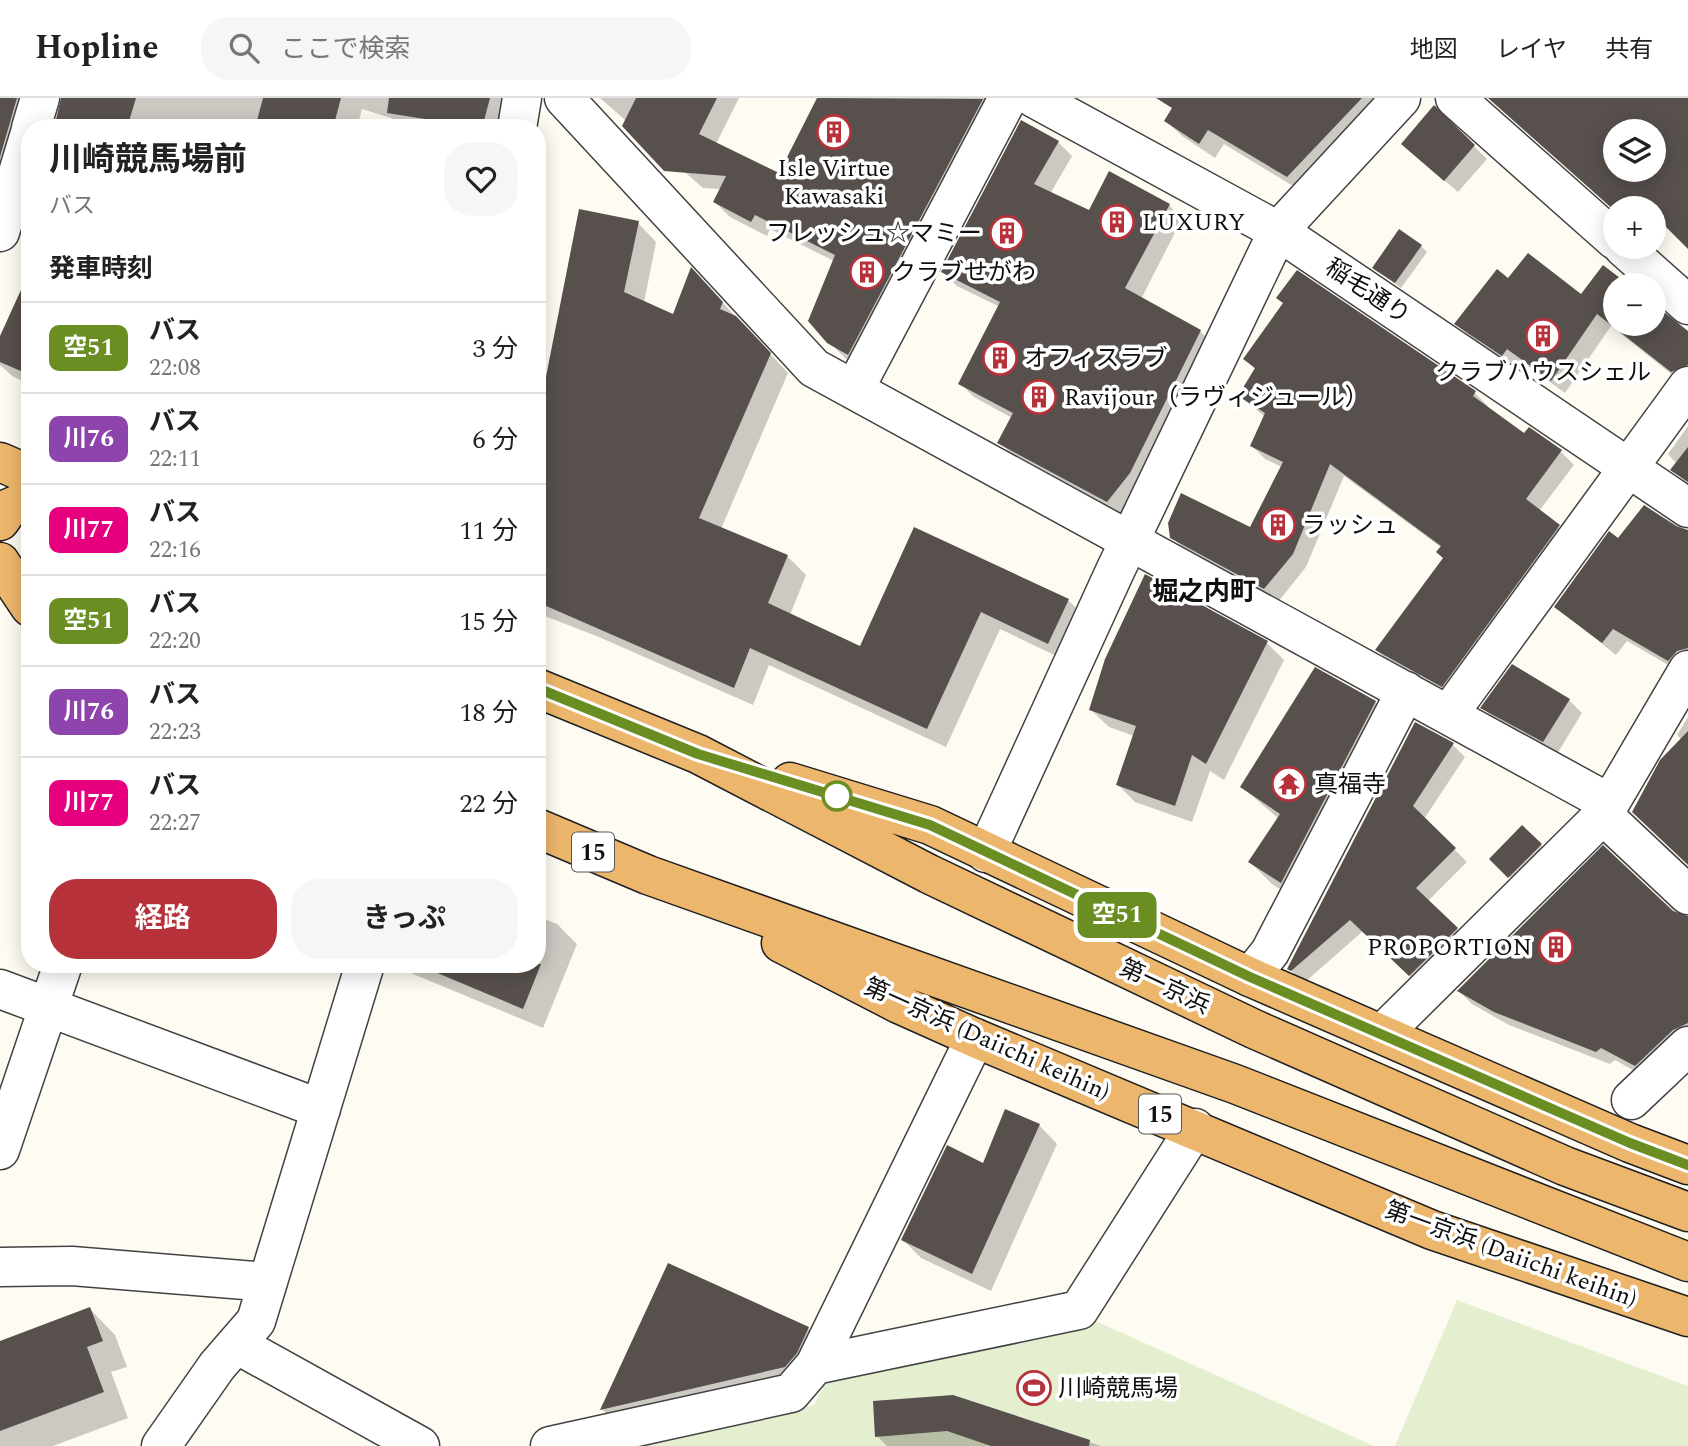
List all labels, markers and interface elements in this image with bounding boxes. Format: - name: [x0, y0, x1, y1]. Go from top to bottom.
- search box: [201, 17, 691, 80]
- text: Hopline: [35, 23, 159, 73]
- icon: search: [225, 29, 263, 67]
- text: ここで検索: [281, 29, 411, 69]
- text: 地図: [1410, 32, 1458, 68]
- text: レイヤ: [1496, 32, 1567, 68]
- text: 共有: [1605, 32, 1653, 68]
- building icon: Isle Virtue Kawasaki: [815, 113, 853, 151]
- map controls: [1603, 119, 1666, 336]
- button: layers: [1603, 119, 1666, 182]
- text: 川崎競馬場前: [49, 135, 247, 185]
- button: heart: [444, 142, 518, 216]
- place label: Isle Virtue Kawasaki: [778, 151, 890, 215]
- text: バス: [49, 189, 95, 224]
- button: +: [1603, 196, 1666, 259]
- building icon: LUXURY: [1098, 203, 1136, 241]
- place label: LUXURY: [1142, 205, 1245, 241]
- building icon: フレッシュ☆マミー: [988, 214, 1026, 252]
- place label: フレッシュ☆マミー: [766, 216, 982, 252]
- text: 発車時刻: [49, 249, 153, 289]
- street label: 稲毛通り: [1318, 250, 1417, 334]
- building icon: クラブせがわ: [848, 253, 886, 291]
- place label: クラブせがわ: [892, 255, 1036, 291]
- button: −: [1603, 273, 1666, 336]
- text: バス: [149, 311, 201, 351]
- building icon: クラブハウスシェル: [1524, 317, 1562, 355]
- text: 3 分: [472, 329, 518, 369]
- text: 空51: [63, 330, 114, 366]
- building icon: オフィスラブ: [981, 339, 1019, 377]
- place label: オフィスラブ: [1024, 341, 1168, 377]
- text: 22:08: [149, 351, 201, 386]
- place label: クラブハウスシェル: [1435, 355, 1651, 391]
- building icon: Ravijour（ラヴィジュール）: [1020, 378, 1058, 416]
- place label: Ravijour（ラヴィジュール）: [1064, 380, 1369, 416]
- text: バス: [149, 402, 201, 442]
- text: 6 分: [472, 420, 518, 460]
- text: 川76: [63, 421, 114, 457]
- text: 22:11: [149, 442, 201, 477]
- text: バス: [149, 493, 201, 533]
- building icon: ラッシュ: [1259, 506, 1297, 544]
- place label: ラッシュ: [1302, 508, 1398, 544]
- text: 11 分: [459, 511, 518, 551]
- text: 川77: [63, 512, 114, 548]
- text: 22:16: [149, 533, 201, 568]
- district label: 堀之内町: [1152, 572, 1256, 612]
- text: バス: [149, 584, 201, 624]
- text: 15 分: [459, 602, 518, 642]
- text: 空51: [63, 603, 114, 639]
- text: 22:20: [149, 624, 201, 659]
- text: バス: [149, 675, 201, 715]
- text: 18 分: [459, 693, 518, 733]
- text: 川76: [63, 694, 114, 730]
- text: 22:23: [149, 715, 201, 750]
- temple icon: 真福寺: [1270, 765, 1308, 803]
- text: バス: [149, 766, 201, 806]
- place label: 真福寺: [1314, 767, 1386, 803]
- unlabelled marker: [822, 781, 852, 811]
- text: 22 分: [459, 784, 518, 824]
- text: 川77: [63, 785, 114, 821]
- text: 22:27: [149, 806, 201, 841]
- road number: 15: [572, 832, 614, 872]
- button: 経路: [49, 879, 277, 959]
- button: きっぷ: [291, 879, 518, 959]
- line badge: 空51: [1077, 892, 1157, 938]
- text: 空51: [1092, 897, 1142, 933]
- building icon: PROPORTION: [1537, 928, 1575, 966]
- place label: PROPORTION: [1367, 930, 1532, 966]
- street label: 第一京浜: [1113, 950, 1216, 1024]
- street label: 第一京浜 (Daiichi keihin): [858, 969, 1115, 1110]
- road number: 15: [1139, 1094, 1181, 1134]
- street label: 第一京浜 (Daiichi keihin): [1380, 1193, 1642, 1317]
- sports icon: 川崎競馬場: [1015, 1369, 1053, 1407]
- place label: 川崎競馬場: [1058, 1371, 1178, 1407]

